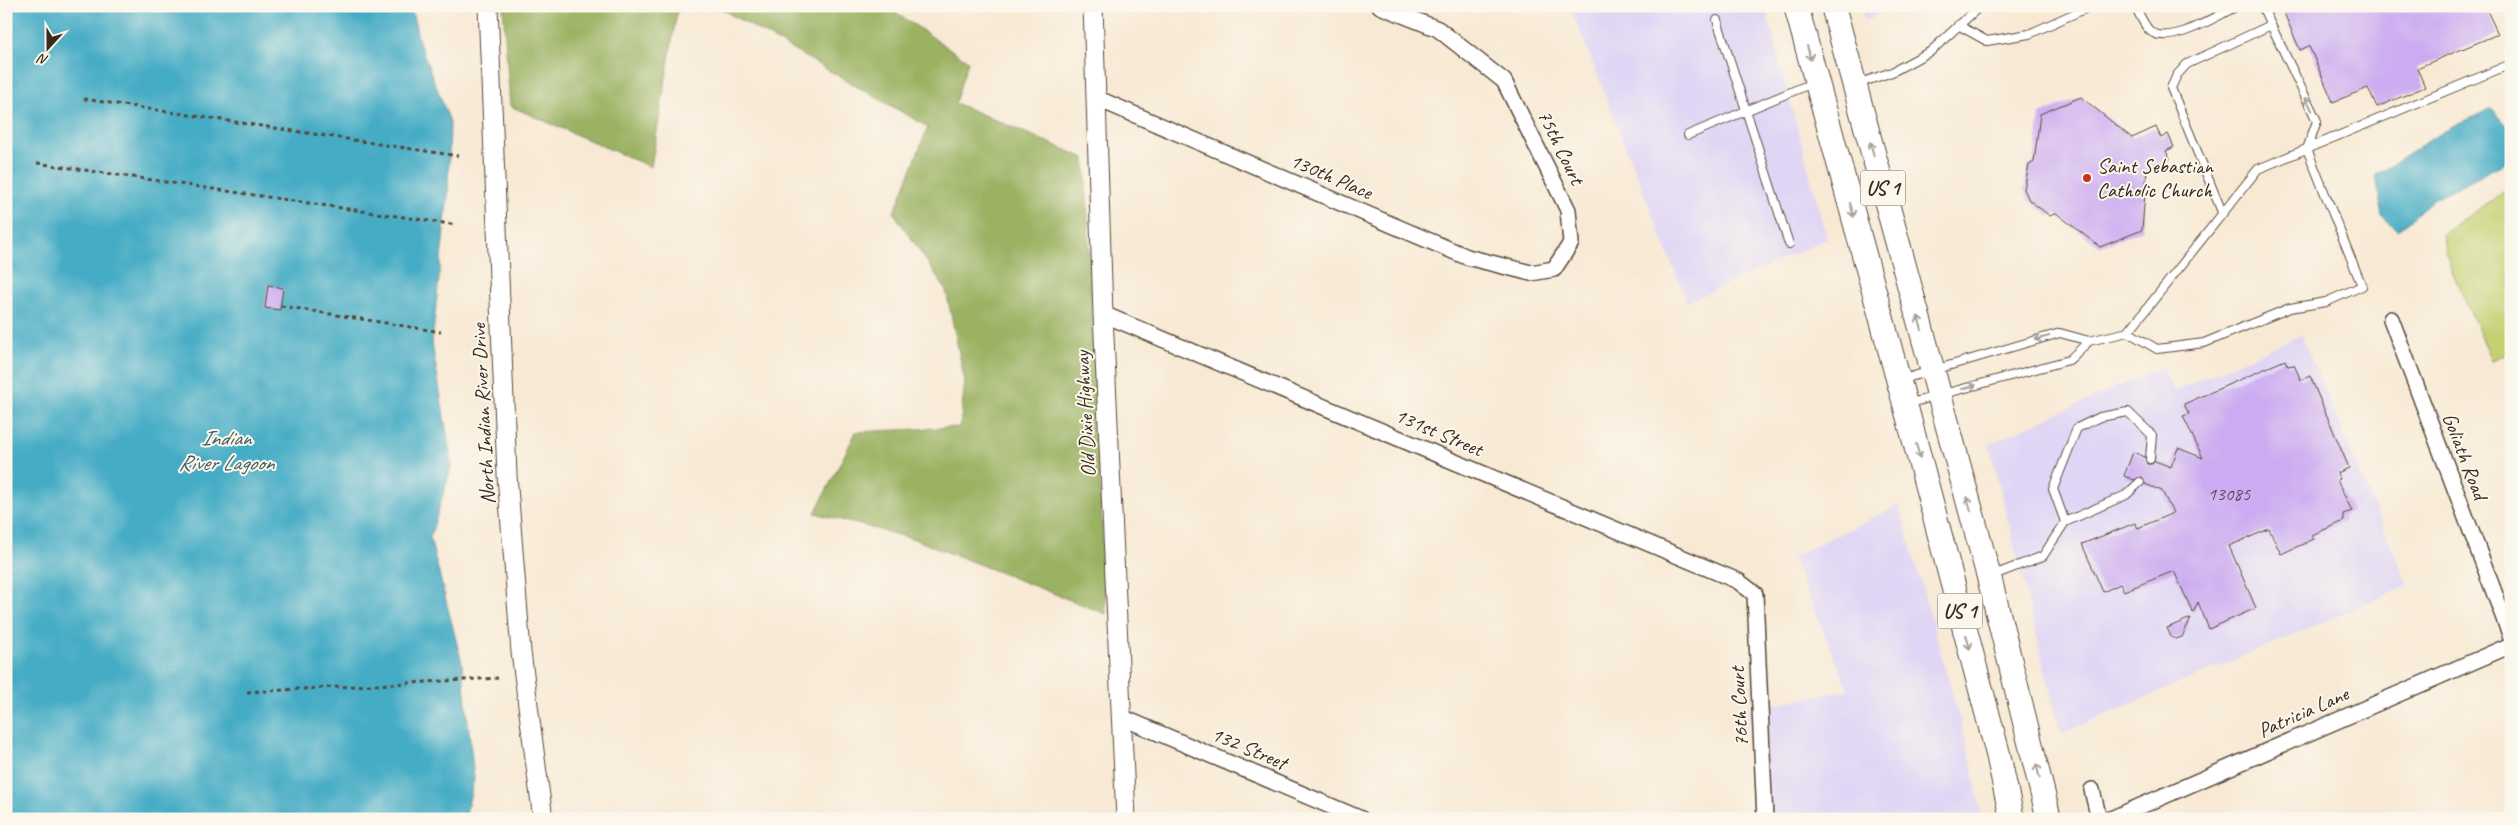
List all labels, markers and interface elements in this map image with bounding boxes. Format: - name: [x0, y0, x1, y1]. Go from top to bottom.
- north arrow: [22, 22, 72, 72]
- one-way arrow: [1805, 45, 1814, 61]
- text: N: [34, 49, 51, 69]
- one-way arrow: [2303, 97, 2313, 112]
- street label: 75th Court: [1532, 105, 1591, 191]
- one-way arrow: [1867, 142, 1877, 158]
- street label: 130th Place: [1286, 147, 1377, 205]
- place label: Saint Sebastian Catholic Church: [2097, 153, 2215, 203]
- road number: US 1: [1860, 170, 1906, 206]
- marker: Saint Sebastian Catholic Church: [2081, 172, 2093, 184]
- one-way arrow: [1848, 201, 1858, 217]
- one-way arrow: [1915, 315, 1924, 331]
- street label: North Indian River Drive: [465, 322, 501, 505]
- one-way arrow: [2035, 334, 2051, 344]
- street label: Old Dixie Highway: [1069, 348, 1101, 478]
- one-way arrow: [1961, 381, 1977, 391]
- street label: 131st Street: [1391, 402, 1489, 463]
- street label: Goliath Road: [2437, 409, 2495, 506]
- water label: Indian River Lagoon: [178, 424, 276, 477]
- one-way arrow: [1913, 443, 1923, 459]
- house number: 13085: [2208, 482, 2252, 506]
- one-way arrow: [1964, 496, 1974, 512]
- road number: US 1: [1938, 594, 1982, 628]
- one-way arrow: [1964, 634, 1973, 650]
- street label: 76th Court: [1724, 664, 1754, 748]
- street label: Patricia Lane: [2254, 680, 2353, 743]
- street label: 132 Street: [1207, 721, 1293, 777]
- one-way arrow: [2033, 764, 2042, 780]

